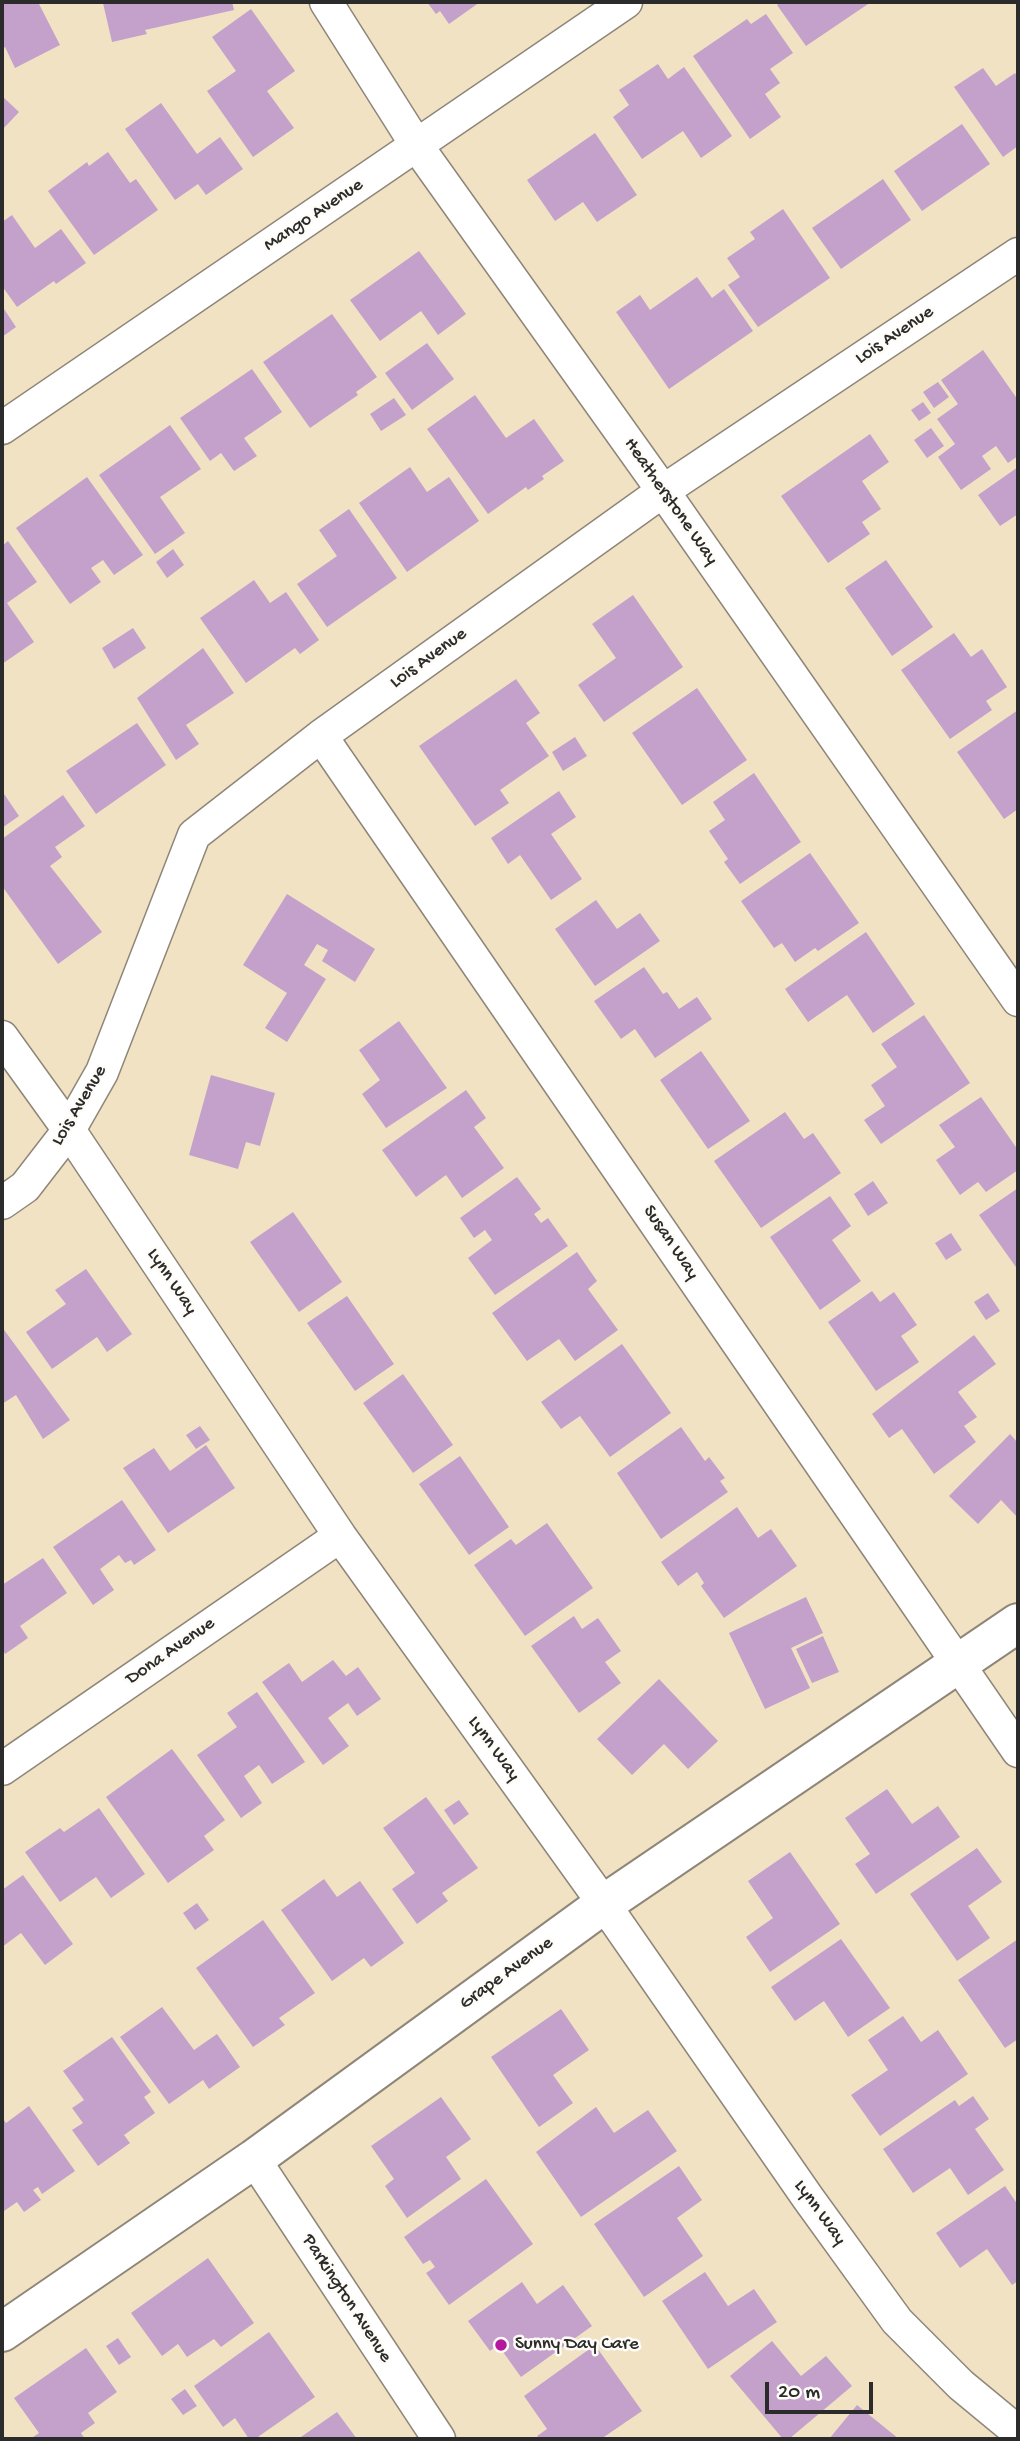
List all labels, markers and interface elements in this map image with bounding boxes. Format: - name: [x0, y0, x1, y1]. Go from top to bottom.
- street label: Mango Avenue: [260, 174, 368, 258]
- street label: Lois Avenue: [851, 302, 939, 370]
- street label: Heatherstone Way: [618, 434, 722, 570]
- street label: Lois Avenue: [386, 623, 472, 695]
- street label: Lois Avenue: [47, 1062, 113, 1150]
- street label: Susan Way: [637, 1201, 703, 1285]
- street label: Lynn Way: [141, 1245, 201, 1319]
- street label: Dona Avenue: [122, 1613, 220, 1691]
- street label: Lynn Way: [462, 1712, 524, 1786]
- street label: Grape Avenue: [456, 1932, 558, 2016]
- street label: Lynn Way: [788, 2176, 850, 2250]
- street label: Parkington Avenue: [296, 2231, 396, 2367]
- place label: Sunny Day Care: [515, 2334, 639, 2356]
- marker: Sunny Day Care: [493, 2337, 509, 2353]
- scale bar: [768, 2368, 876, 2412]
- text: 20 m: [778, 2381, 820, 2406]

